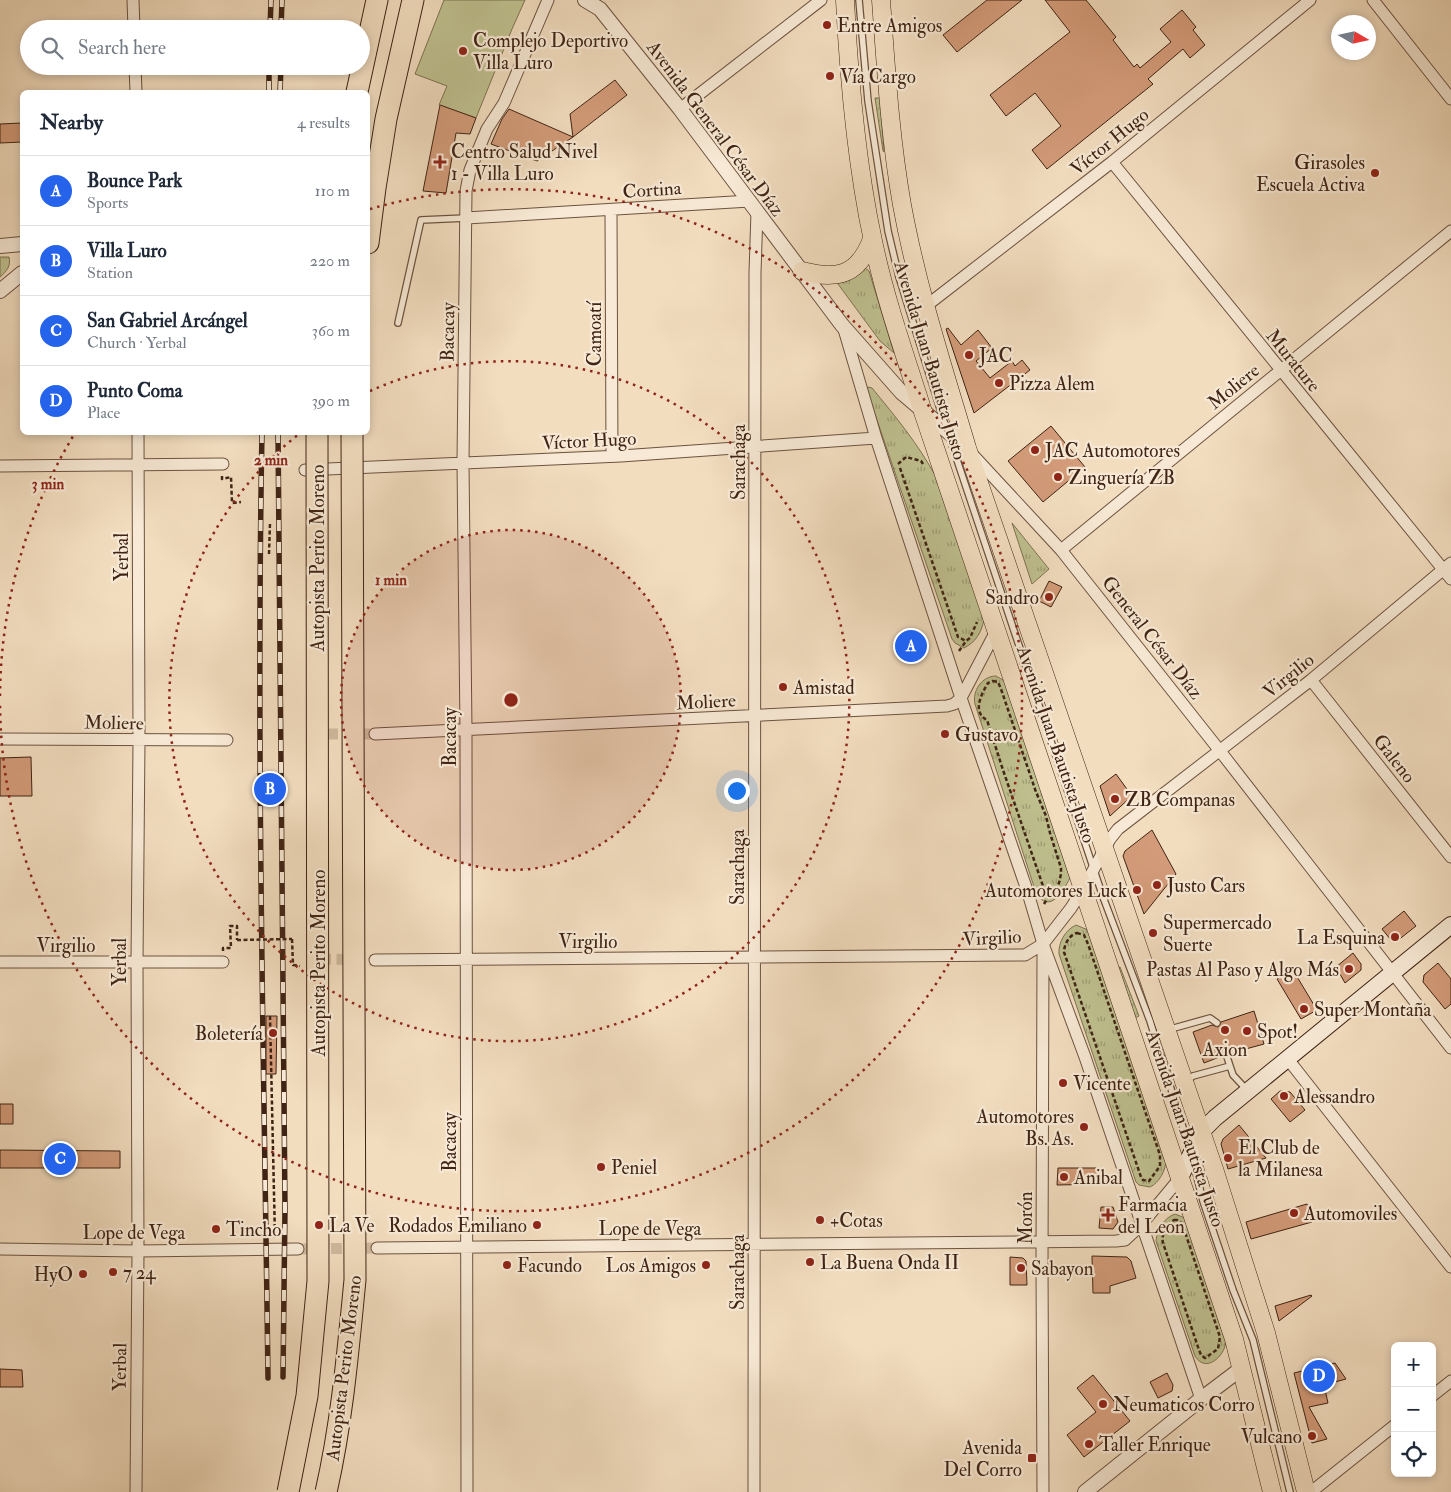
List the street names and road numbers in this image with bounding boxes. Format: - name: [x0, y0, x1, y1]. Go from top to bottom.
- street label: Avenida General César Díaz: [641, 35, 789, 221]
- street label: Víctor Hugo: [1065, 103, 1154, 181]
- street label: Cortina: [622, 176, 683, 204]
- street label: Avenida Juan Bautista Justo: [888, 257, 972, 463]
- street label: Camoatí: [583, 300, 607, 366]
- street label: Bacacay: [435, 301, 461, 362]
- street label: Murature: [1261, 324, 1326, 397]
- street label: Moliere: [1203, 359, 1264, 415]
- street label: Sarachaga: [727, 424, 751, 500]
- street label: Víctor Hugo: [541, 427, 637, 455]
- street label: Autopista Perito Moreno: [306, 465, 331, 652]
- street label: Yerbal: [110, 533, 134, 581]
- street label: General César Díaz: [1097, 571, 1208, 704]
- street label: Avenida Juan Bautista Justo: [1011, 642, 1101, 846]
- street label: Virgilio: [1258, 648, 1319, 704]
- street label: Moliere: [676, 688, 737, 716]
- street label: Bacacay: [438, 707, 462, 767]
- street label: Moliere: [84, 710, 144, 736]
- street label: Galeno: [1368, 729, 1421, 788]
- street label: Sarachaga: [726, 829, 750, 905]
- street label: Autopista Perito Moreno: [307, 870, 332, 1057]
- street label: Virgilio: [962, 924, 1022, 952]
- street label: Virgilio: [559, 930, 617, 954]
- street label: Virgilio: [37, 934, 95, 958]
- street label: Yerbal: [108, 938, 132, 986]
- street label: Avenida Juan Bautista Justo: [1140, 1026, 1230, 1230]
- street label: Bacacay: [438, 1112, 462, 1172]
- street label: Morón: [1014, 1191, 1038, 1245]
- street label: Lope de Vega: [599, 1217, 702, 1242]
- street label: Lope de Vega: [83, 1221, 186, 1246]
- street label: Sarachaga: [726, 1234, 750, 1310]
- street label: Autopista Perito Moreno: [321, 1274, 368, 1463]
- street label: Yerbal: [108, 1343, 132, 1391]

